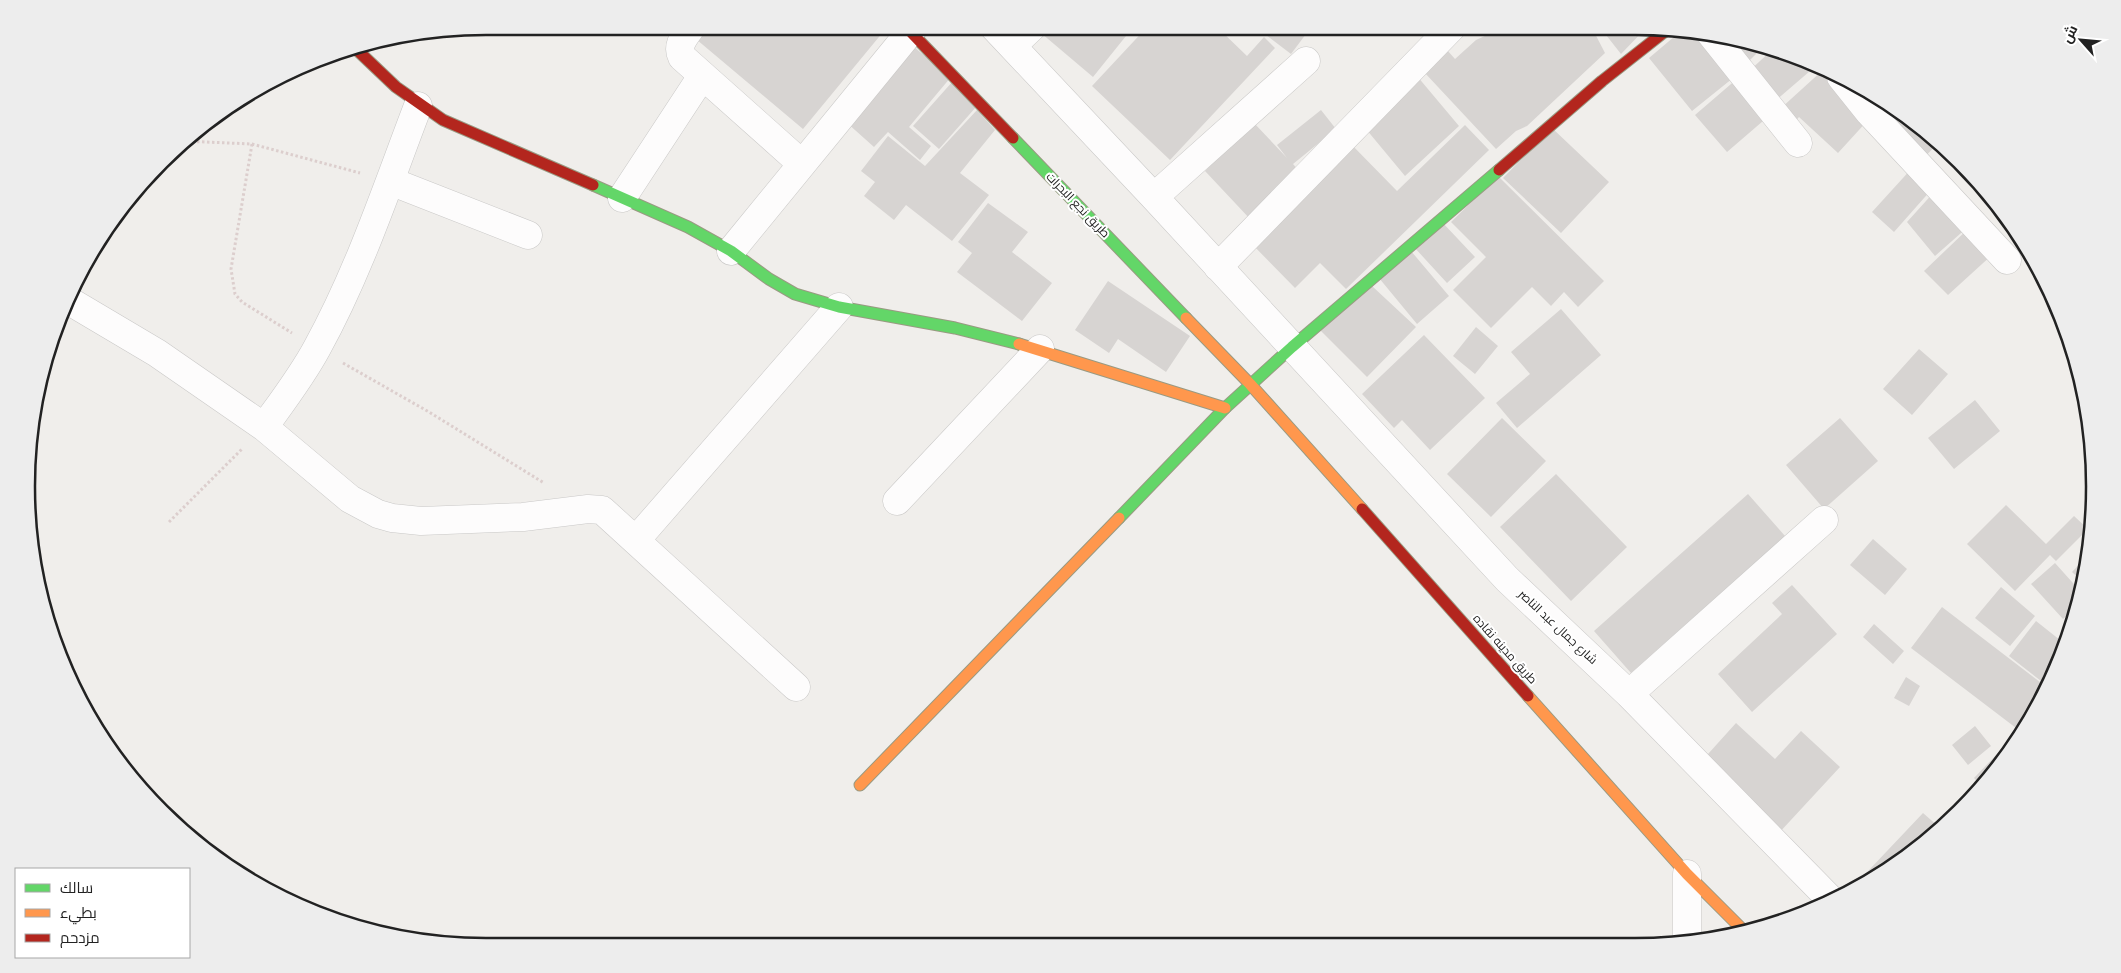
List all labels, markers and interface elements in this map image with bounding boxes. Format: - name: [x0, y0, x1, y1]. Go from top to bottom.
- north arrow: [2056, 15, 2106, 65]
- text: ش: [2057, 22, 2082, 47]
- street label: طريق نجع البحرات: [1043, 169, 1113, 241]
- street label: شارع جمال عبد الناصر: [1514, 586, 1601, 668]
- street label: طريق مدينه نقاده: [1469, 611, 1541, 687]
- legend: [15, 868, 190, 958]
- text: سالك: [60, 878, 93, 898]
- text: بطيء: [60, 903, 97, 925]
- text: مزدحم: [60, 928, 100, 948]

